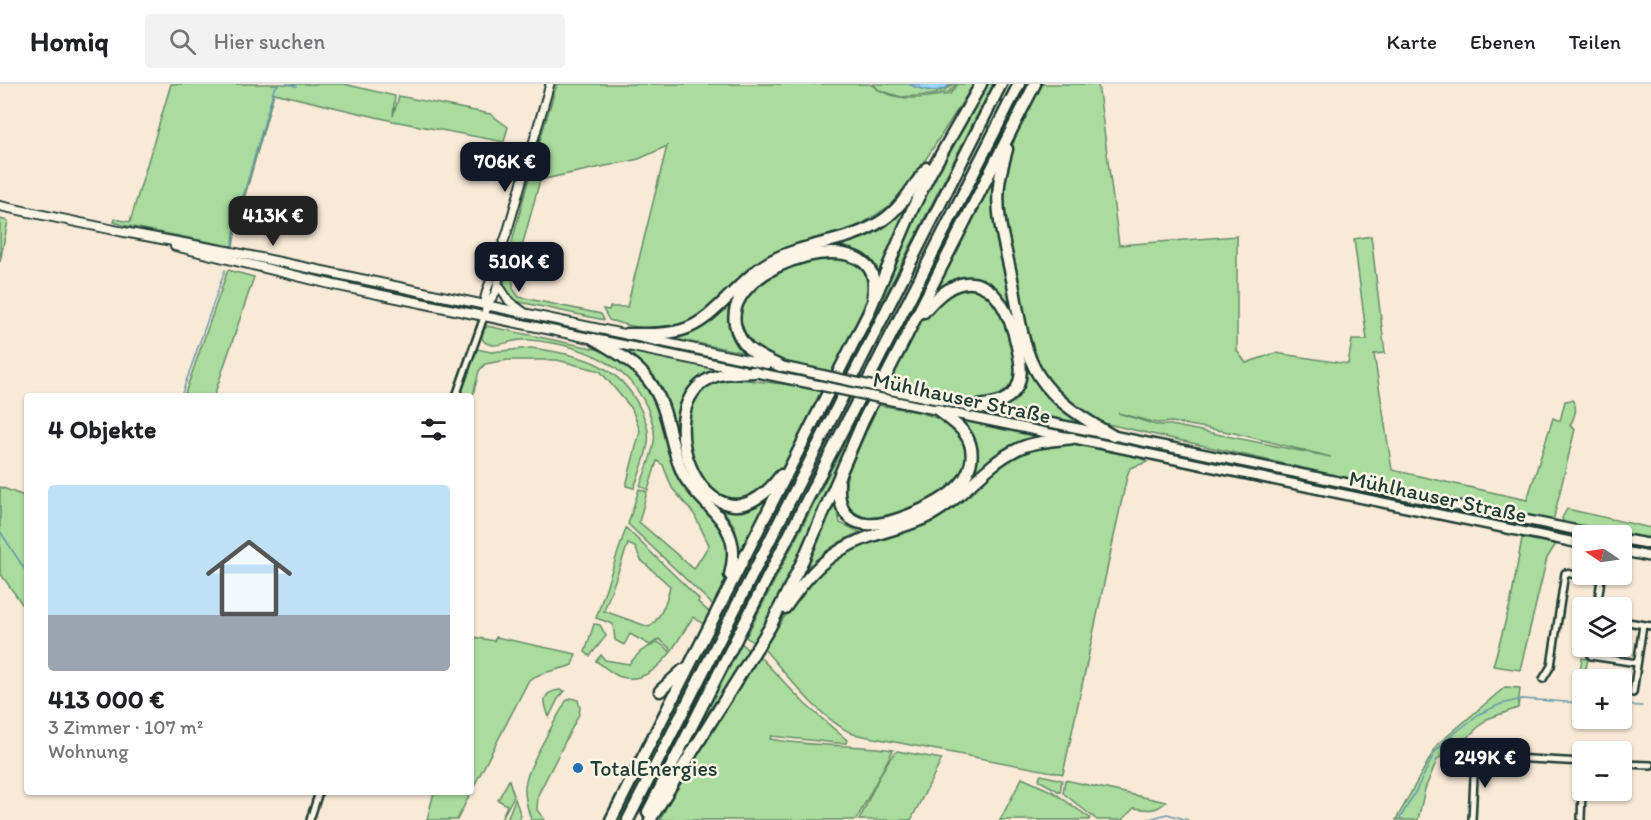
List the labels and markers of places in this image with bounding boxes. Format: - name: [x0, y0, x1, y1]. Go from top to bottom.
- pin: 706K €: [456, 142, 554, 193]
- pin: 413K €: [224, 196, 322, 247]
- pin: 510K €: [470, 242, 568, 293]
- pin: 249K €: [1436, 738, 1534, 789]
- place label: TotalEnergies: [590, 755, 718, 782]
- marker: TotalEnergies: [571, 761, 585, 775]

